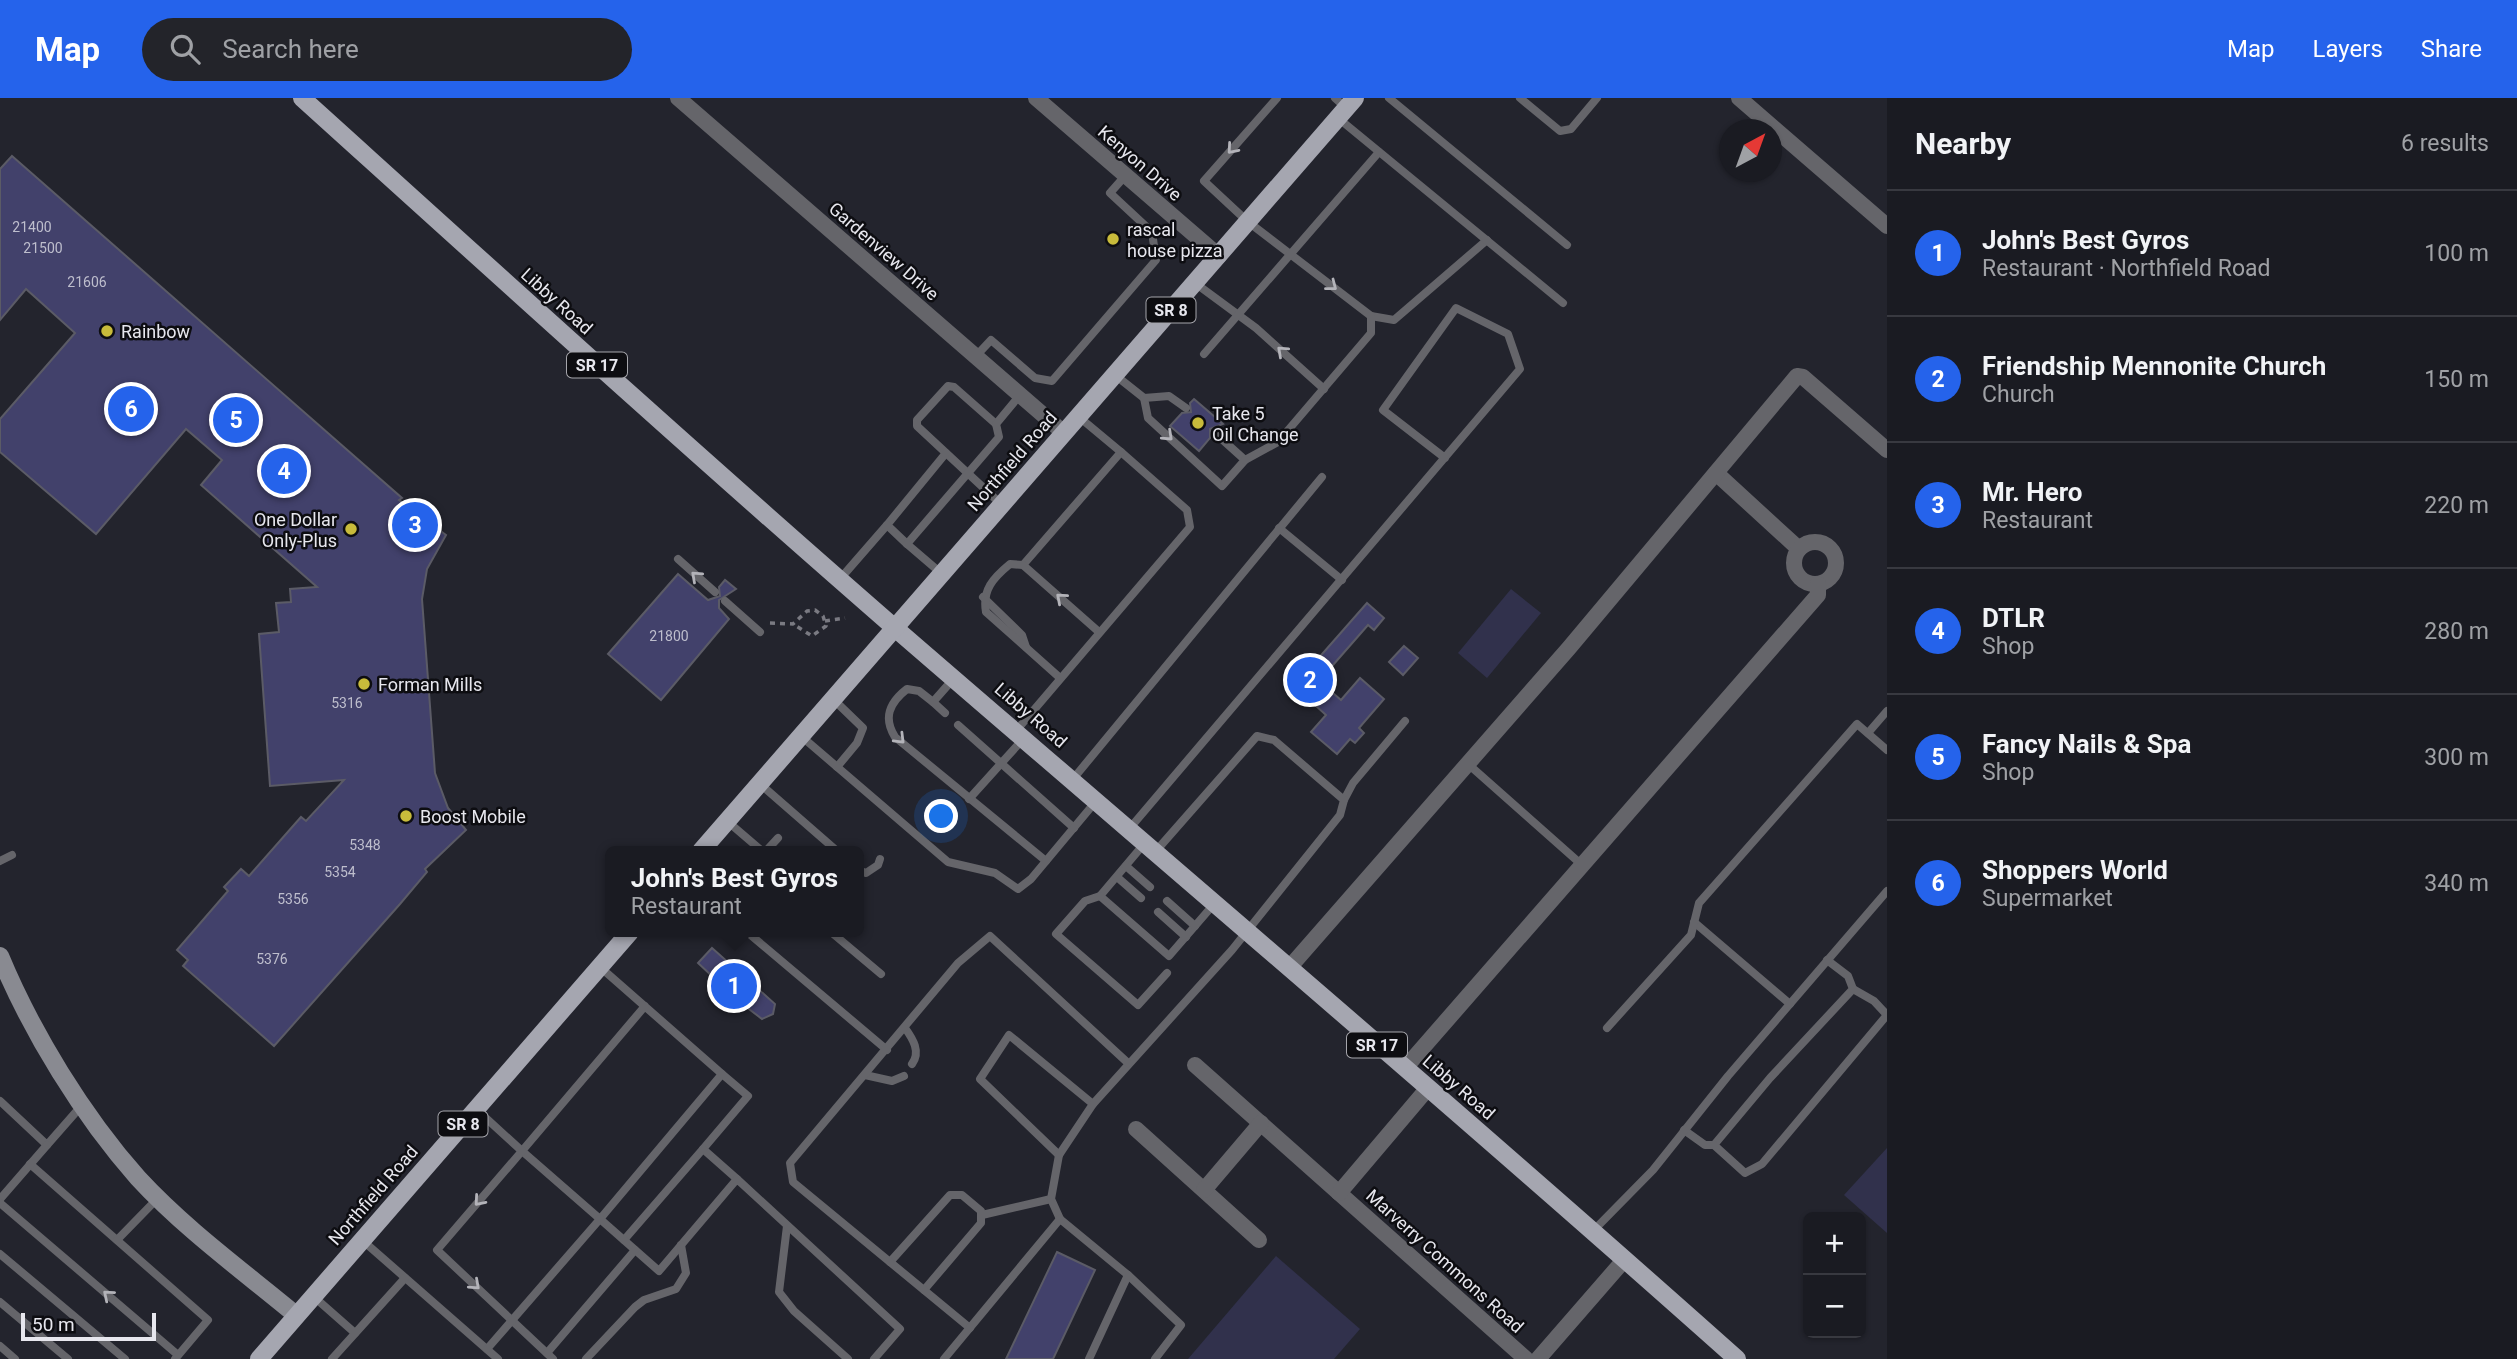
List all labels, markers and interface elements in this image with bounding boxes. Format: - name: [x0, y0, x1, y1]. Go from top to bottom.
- search box: [142, 18, 632, 81]
- text: Map: [35, 30, 100, 69]
- icon: search: [166, 30, 204, 68]
- text: Search here: [222, 34, 359, 64]
- text: Map: [2227, 35, 2275, 63]
- text: Layers: [2313, 35, 2383, 63]
- text: Share: [2421, 35, 2482, 63]
- north arrow: [1719, 119, 1782, 182]
- street label: Kenyon Drive: [1094, 121, 1186, 205]
- text: Nearby: [1915, 126, 2011, 161]
- text: 6 results: [2401, 130, 2489, 157]
- one-way arrow: [1228, 141, 1240, 154]
- street label: Gardenview Drive: [825, 198, 943, 304]
- house number: 21400: [12, 219, 52, 235]
- place label: rascal house pizza: [1127, 219, 1223, 261]
- text: John's Best Gyros: [1982, 225, 2189, 255]
- marker: rascal house pizza: [1105, 231, 1121, 247]
- house number: 21500: [23, 240, 63, 256]
- text: 1: [1931, 240, 1945, 267]
- text: 100 m: [2424, 240, 2489, 267]
- text: Restaurant · Northfield Road: [1982, 255, 2271, 282]
- street label: Libby Road: [517, 264, 597, 338]
- house number: 21606: [67, 274, 107, 290]
- one-way arrow: [1324, 277, 1336, 290]
- road number: SR 8: [1146, 298, 1196, 322]
- place label: Rainbow: [121, 321, 191, 342]
- marker: Rainbow: [99, 323, 115, 339]
- one-way arrow: [1277, 347, 1290, 359]
- text: Friendship Mennonite Church: [1982, 351, 2326, 381]
- road number: SR 17: [567, 353, 627, 378]
- text: 2: [1931, 366, 1945, 393]
- text: 150 m: [2424, 366, 2489, 393]
- text: Church: [1982, 381, 2055, 408]
- pin: 6: [108, 383, 154, 435]
- pin: 5: [213, 394, 259, 446]
- place label: Take 5 Oil Change: [1212, 403, 1299, 445]
- street label: Northfield Road: [963, 407, 1061, 515]
- marker: Take 5 Oil Change: [1190, 415, 1206, 431]
- one-way arrow: [1160, 427, 1173, 440]
- pin: 4: [261, 445, 307, 497]
- text: Mr. Hero: [1982, 477, 2083, 507]
- text: 3: [1931, 492, 1945, 519]
- text: 220 m: [2424, 492, 2489, 519]
- pin: 3: [392, 499, 438, 551]
- text: Restaurant: [1982, 507, 2093, 534]
- place label: One Dollar Only-Plus: [254, 509, 337, 551]
- marker: One Dollar Only-Plus: [343, 521, 359, 537]
- one-way arrow: [691, 571, 704, 584]
- one-way arrow: [1056, 594, 1069, 606]
- text: DTLR: [1982, 603, 2045, 633]
- text: 4: [1931, 618, 1945, 645]
- text: 280 m: [2424, 618, 2489, 645]
- house number: 21800: [649, 628, 689, 644]
- text: Shop: [1982, 633, 2034, 660]
- pin: 2: [1287, 654, 1333, 706]
- place label: Forman Mills: [378, 674, 482, 695]
- marker: Forman Mills: [356, 676, 372, 692]
- street label: Libby Road: [991, 678, 1071, 752]
- house number: 5316: [331, 695, 363, 711]
- text: Fancy Nails & Spa: [1982, 729, 2191, 759]
- one-way arrow: [891, 731, 904, 744]
- text: 5: [1931, 744, 1945, 771]
- text: 300 m: [2424, 744, 2489, 771]
- text: Shop: [1982, 759, 2034, 786]
- your location: [924, 799, 958, 833]
- place label: Boost Mobile: [420, 806, 526, 827]
- marker: Boost Mobile: [398, 808, 414, 824]
- house number: 5348: [349, 837, 381, 853]
- popup: [605, 846, 864, 937]
- text: Shoppers World: [1982, 855, 2168, 885]
- text: John's Best Gyros: [631, 863, 838, 893]
- house number: 5354: [324, 864, 356, 880]
- text: 6: [1931, 870, 1945, 897]
- text: 340 m: [2424, 870, 2489, 897]
- text: Supermarket: [1982, 885, 2113, 912]
- house number: 5356: [277, 891, 309, 907]
- text: Restaurant: [631, 893, 742, 920]
- house number: 5376: [256, 951, 288, 967]
- pin: 1: [711, 960, 757, 1012]
- road number: SR 17: [1347, 1032, 1407, 1057]
- street label: Libby Road: [1419, 1050, 1499, 1124]
- road number: SR 8: [438, 1112, 488, 1136]
- street label: Northfield Road: [324, 1141, 422, 1249]
- street label: Marverry Commons Road: [1362, 1185, 1528, 1337]
- one-way arrow: [475, 1192, 487, 1205]
- map controls: [1803, 1212, 1866, 1338]
- button: +: [1803, 1212, 1866, 1275]
- button: −: [1803, 1275, 1866, 1338]
- one-way arrow: [467, 1276, 480, 1289]
- one-way arrow: [103, 1291, 116, 1303]
- scale bar: [21, 1310, 156, 1342]
- text: 50 m: [32, 1313, 75, 1336]

